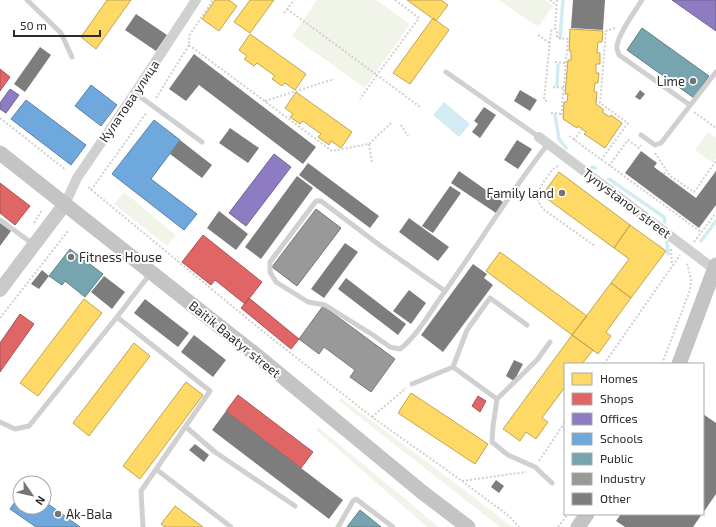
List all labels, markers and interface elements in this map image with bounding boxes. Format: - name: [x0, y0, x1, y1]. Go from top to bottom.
- scale bar: [14, 12, 100, 38]
- text: 50 m: [20, 18, 47, 32]
- street label: Кулатова улица: [96, 57, 162, 145]
- place label: Lime: [657, 73, 685, 89]
- marker: Lime: [688, 76, 698, 86]
- street label: Tynystanov street: [580, 165, 674, 241]
- place label: Family land: [486, 185, 554, 201]
- marker: Family land: [557, 188, 567, 198]
- place label: Fitness House: [79, 249, 162, 265]
- marker: Fitness House: [66, 252, 76, 262]
- street label: Baitik Baatyr street: [186, 297, 284, 381]
- legend: [564, 363, 704, 515]
- text: Homes: [600, 371, 638, 385]
- text: Shops: [600, 391, 634, 405]
- text: Offices: [600, 411, 637, 425]
- text: Schools: [600, 431, 643, 445]
- text: Public: [600, 451, 633, 465]
- text: Industry: [600, 471, 646, 485]
- north arrow: [12, 475, 52, 515]
- text: Other: [600, 491, 631, 505]
- text: N: [33, 494, 48, 508]
- place label: Ak-Bala: [66, 506, 112, 522]
- marker: Ak-Bala: [53, 509, 63, 519]

